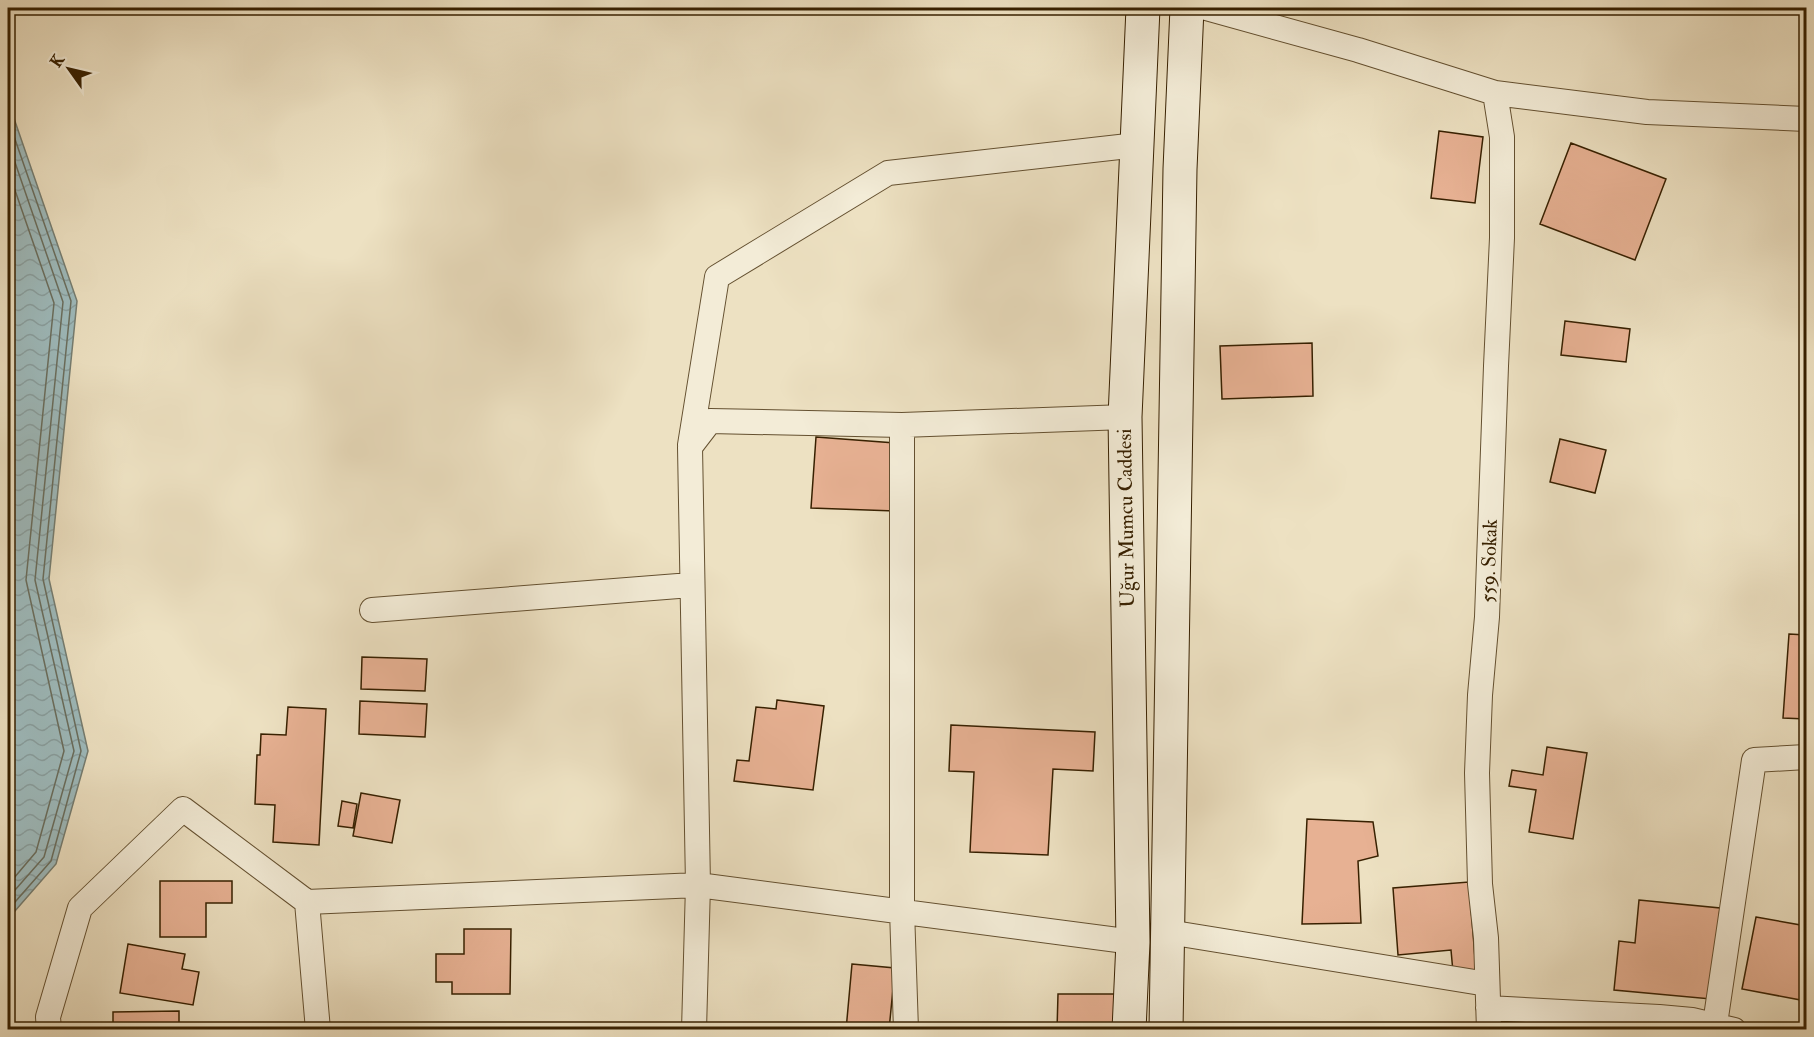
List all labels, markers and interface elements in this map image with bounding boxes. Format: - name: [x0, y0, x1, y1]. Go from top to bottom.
- north arrow: [39, 39, 99, 99]
- text: K: [46, 50, 69, 71]
- street label: Uğur Mumcu Caddesi: [1112, 428, 1140, 608]
- street label: 559. Sokak: [1475, 518, 1503, 603]

